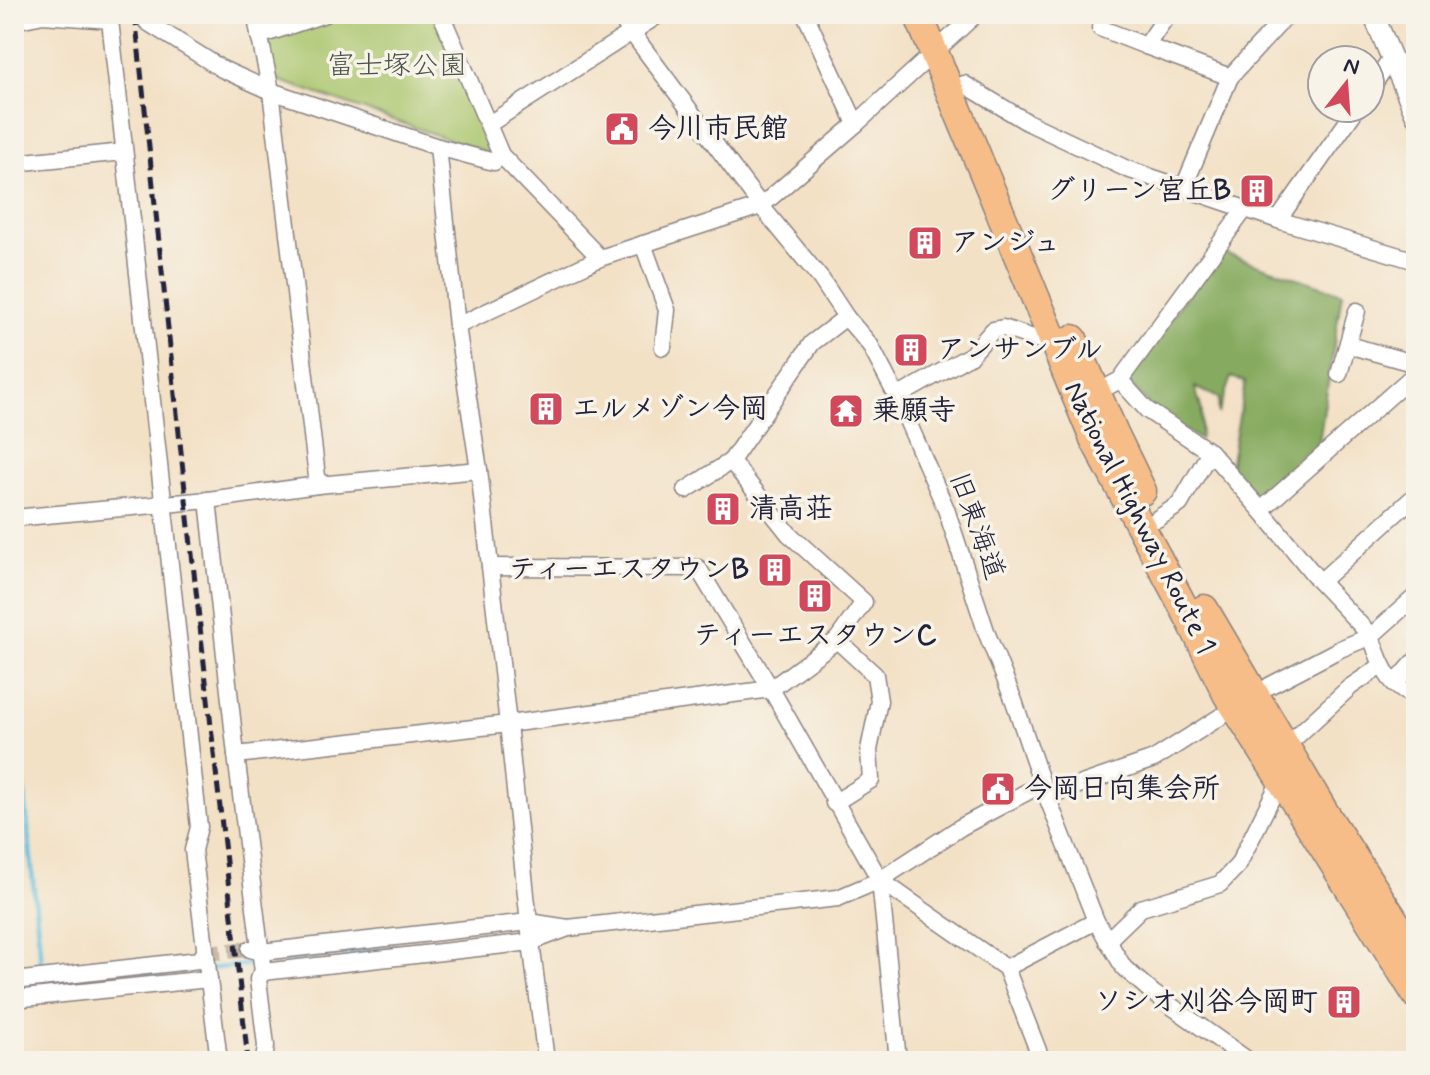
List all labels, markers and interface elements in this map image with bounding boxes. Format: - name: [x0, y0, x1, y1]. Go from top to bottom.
- north arrow: [1306, 44, 1386, 124]
- park label: 富士塚公園: [327, 48, 467, 85]
- text: N: [1340, 51, 1362, 82]
- public building icon: 今川市民館: [603, 110, 641, 148]
- place label: 今川市民館: [648, 111, 788, 148]
- building icon: グリーン宮丘B: [1238, 172, 1276, 210]
- place label: グリーン宮丘B: [1047, 173, 1231, 210]
- building icon: アンジュ: [906, 224, 944, 262]
- place label: アンジュ: [951, 225, 1061, 262]
- building icon: アンサンブル: [892, 331, 930, 369]
- place label: アンサンブル: [937, 332, 1103, 369]
- street label: National Highway Route 1: [1054, 375, 1224, 661]
- building icon: エルメゾン今岡: [527, 390, 565, 428]
- place label: エルメゾン今岡: [572, 391, 768, 428]
- temple icon: 乗願寺: [827, 392, 865, 430]
- place label: 乗願寺: [872, 393, 956, 430]
- street label: 旧東海道: [939, 467, 1013, 585]
- building icon: 清高荘: [704, 490, 742, 528]
- place label: 清高荘: [749, 491, 833, 528]
- building icon: ティーエスタウンB: [756, 551, 794, 589]
- place label: ティーエスタウンB: [508, 552, 749, 589]
- building icon: ティーエスタウンC: [796, 577, 834, 615]
- place label: ティーエスタウンC: [694, 618, 936, 655]
- public building icon: 今岡日向集会所: [979, 770, 1017, 808]
- place label: 今岡日向集会所: [1024, 771, 1220, 808]
- building icon: ソシオ刈谷今岡町: [1325, 983, 1363, 1021]
- place label: ソシオ刈谷今岡町: [1094, 984, 1318, 1021]

